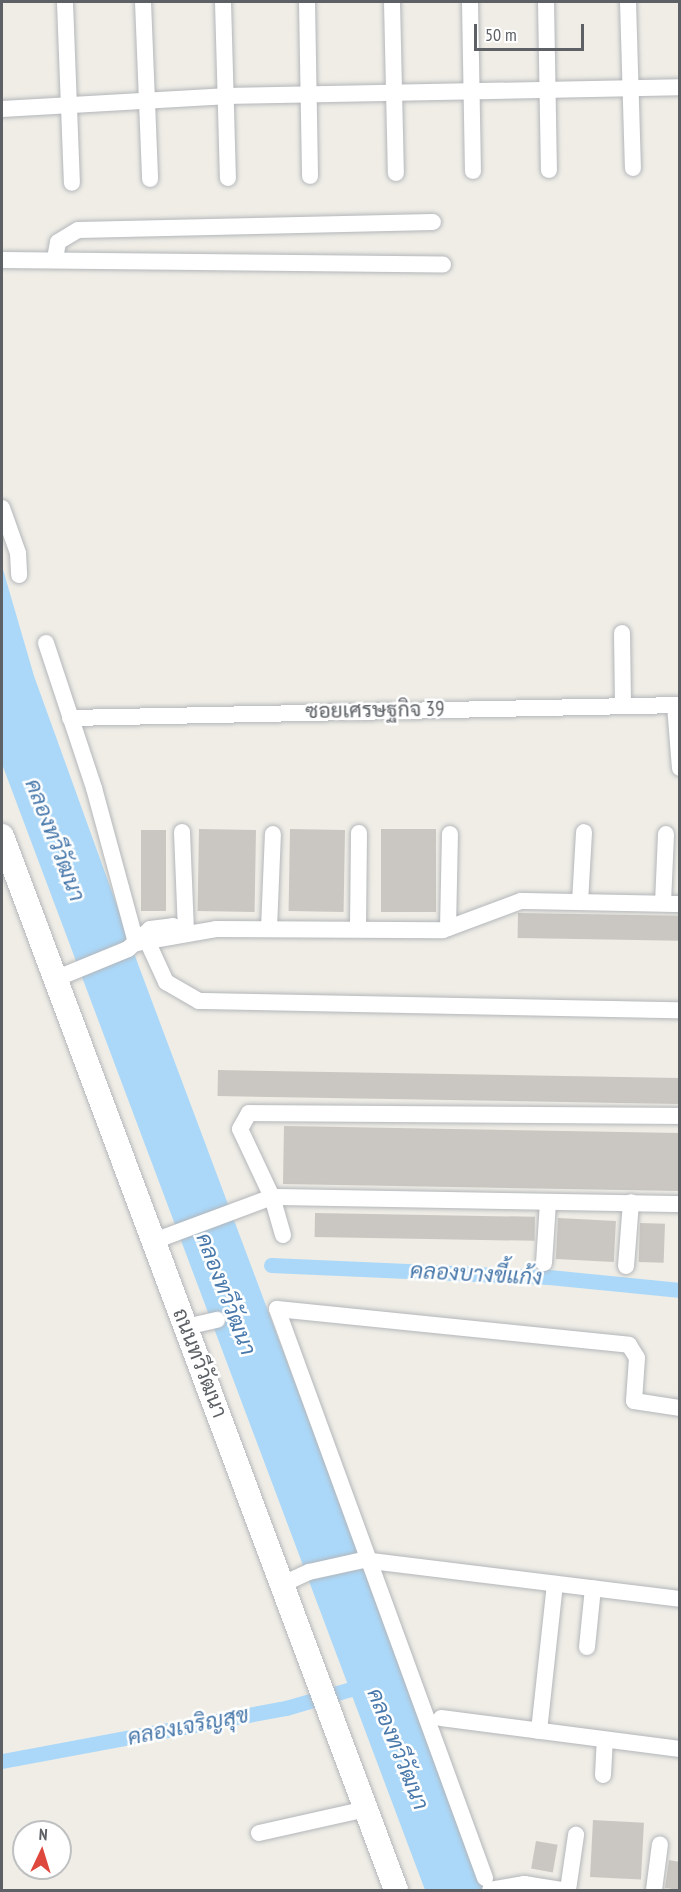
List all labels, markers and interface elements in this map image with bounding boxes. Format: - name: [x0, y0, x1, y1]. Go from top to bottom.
- scale bar: [477, 12, 586, 50]
- text: 50 m: [485, 23, 517, 46]
- street label: ซอยเศรษฐกิจ 39: [305, 696, 445, 724]
- water label: คลองทวีวัฒนา: [20, 775, 90, 905]
- water label: คลองทวีวัฒนา: [191, 1229, 261, 1359]
- water label: คลองบางขี้แก้ง: [409, 1257, 543, 1291]
- street label: ถนนทวีวัฒนา: [168, 1305, 232, 1421]
- water label: คลองทวีวัฒนา: [362, 1684, 434, 1814]
- water label: คลองเจริญสุข: [125, 1701, 251, 1751]
- north arrow: [12, 1820, 72, 1880]
- text: N: [38, 1824, 48, 1844]

